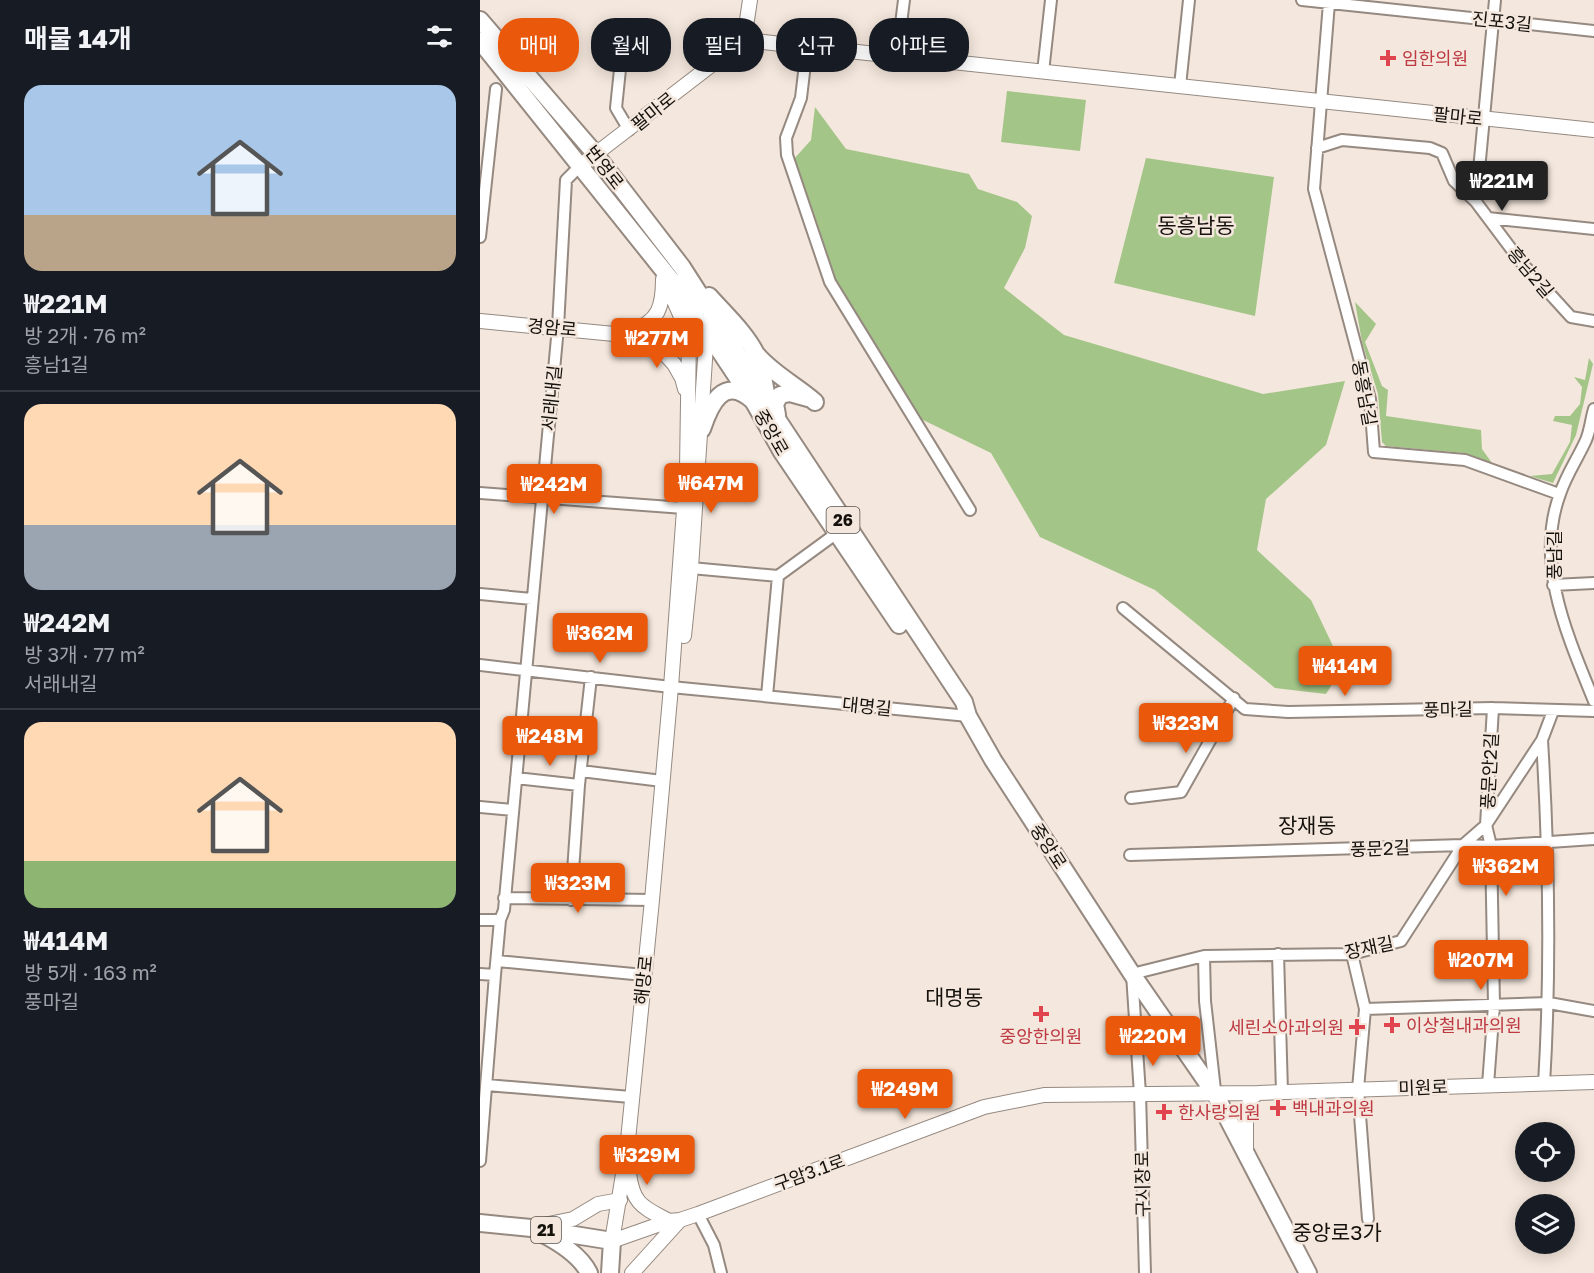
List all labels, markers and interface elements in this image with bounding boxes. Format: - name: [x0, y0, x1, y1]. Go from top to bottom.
- street label: 진포3길: [1471, 7, 1533, 35]
- chip: 매매: [498, 18, 579, 72]
- chip: 월세: [591, 18, 671, 72]
- chip: 필터: [683, 18, 764, 72]
- chip: 신규: [776, 18, 857, 72]
- chip: 아파트: [869, 18, 969, 72]
- icon: filters: [423, 20, 456, 53]
- text: 매물 14개: [24, 23, 132, 54]
- place label: 임한의원: [1402, 47, 1468, 69]
- marker: 임한의원: [1379, 49, 1397, 67]
- street label: 팔마로: [627, 87, 679, 135]
- street label: 팔마로: [1432, 102, 1484, 130]
- icon: home: [186, 124, 294, 232]
- street label: 번영로: [581, 141, 629, 193]
- pin: ₩221M: [1460, 161, 1544, 212]
- text: ₩221M: [1470, 168, 1534, 192]
- district label: 동흥남동: [1157, 212, 1235, 238]
- street label: 흥남2길: [1503, 242, 1559, 302]
- text: ₩221M: [24, 288, 108, 319]
- street label: 경암로: [526, 314, 578, 340]
- pin: ₩277M: [615, 318, 699, 369]
- text: 방 2개 · 76 m²: [24, 323, 146, 347]
- text: ₩277M: [625, 325, 689, 349]
- text: 흥남1길: [24, 352, 89, 376]
- street label: 동흥남길: [1348, 358, 1382, 428]
- street label: 서래내길: [537, 364, 565, 432]
- street label: 중앙로: [750, 405, 794, 459]
- icon: home: [186, 443, 294, 551]
- pin: ₩647M: [669, 463, 753, 514]
- pin: ₩242M: [512, 464, 596, 515]
- text: ₩647M: [678, 470, 744, 494]
- text: ₩242M: [521, 471, 587, 495]
- road number: 26: [826, 507, 860, 533]
- street label: 풍남길: [1543, 530, 1565, 580]
- text: ₩242M: [24, 607, 110, 638]
- pin: ₩362M: [558, 613, 642, 664]
- text: ₩362M: [567, 620, 633, 644]
- text: 방 3개 · 77 m²: [24, 642, 145, 666]
- pin: ₩414M: [1303, 646, 1387, 697]
- text: ₩414M: [1313, 653, 1377, 677]
- text: 서래내길: [24, 671, 98, 695]
- street label: 대명길: [841, 692, 893, 720]
- street label: 풍마길: [1423, 698, 1473, 720]
- pin: ₩323M: [1144, 703, 1228, 754]
- text: ₩323M: [1153, 710, 1219, 734]
- pin: ₩248M: [508, 716, 592, 767]
- text: ₩248M: [516, 723, 584, 747]
- street label: 풍문안2길: [1476, 732, 1502, 810]
- icon: home: [186, 761, 294, 869]
- district label: 장재동: [1278, 812, 1336, 838]
- street label: 중앙로: [1026, 819, 1072, 873]
- street label: 풍문2길: [1350, 836, 1410, 860]
- pin: ₩362M: [1464, 846, 1548, 897]
- text: ₩362M: [1473, 853, 1539, 877]
- pin: ₩323M: [536, 863, 620, 914]
- text: ₩323M: [545, 870, 611, 894]
- text: ₩414M: [24, 925, 108, 956]
- street label: 장재길: [1342, 931, 1396, 963]
- pin: ₩207M: [1439, 940, 1523, 991]
- text: ₩207M: [1448, 947, 1514, 971]
- street label: 해망로: [629, 954, 657, 1006]
- text: 방 5개 · 163 m²: [24, 960, 157, 984]
- district label: 대명동: [925, 984, 983, 1010]
- text: 풍마길: [24, 989, 79, 1013]
- marker: 중앙한의원: [1032, 1005, 1050, 1023]
- place label: 이상철내과의원: [1406, 1014, 1522, 1036]
- pin: ₩220M: [1111, 1016, 1195, 1067]
- place label: 세린소아과의원: [1228, 1016, 1344, 1038]
- marker: 이상철내과의원: [1383, 1016, 1401, 1034]
- marker: 세린소아과의원: [1348, 1018, 1366, 1036]
- text: ₩220M: [1120, 1023, 1187, 1047]
- place label: 중앙한의원: [1000, 1025, 1082, 1047]
- pin: ₩249M: [863, 1069, 947, 1120]
- street label: 미원로: [1398, 1075, 1448, 1099]
- text: ₩249M: [872, 1076, 939, 1100]
- place label: 백내과의원: [1292, 1097, 1375, 1119]
- marker: 백내과의원: [1269, 1099, 1287, 1117]
- place label: 한사랑의원: [1178, 1101, 1261, 1123]
- marker: 한사랑의원: [1155, 1103, 1173, 1121]
- map controls: [1515, 1122, 1575, 1254]
- button: locate: [1515, 1122, 1575, 1182]
- pin: ₩329M: [605, 1135, 689, 1186]
- text: ₩329M: [614, 1142, 680, 1166]
- street label: 구암3.1로: [770, 1149, 848, 1195]
- street label: 구시장로: [1130, 1151, 1154, 1217]
- button: layers: [1515, 1194, 1575, 1254]
- road number: 21: [531, 1217, 561, 1243]
- district label: 중앙로3가: [1292, 1219, 1382, 1245]

